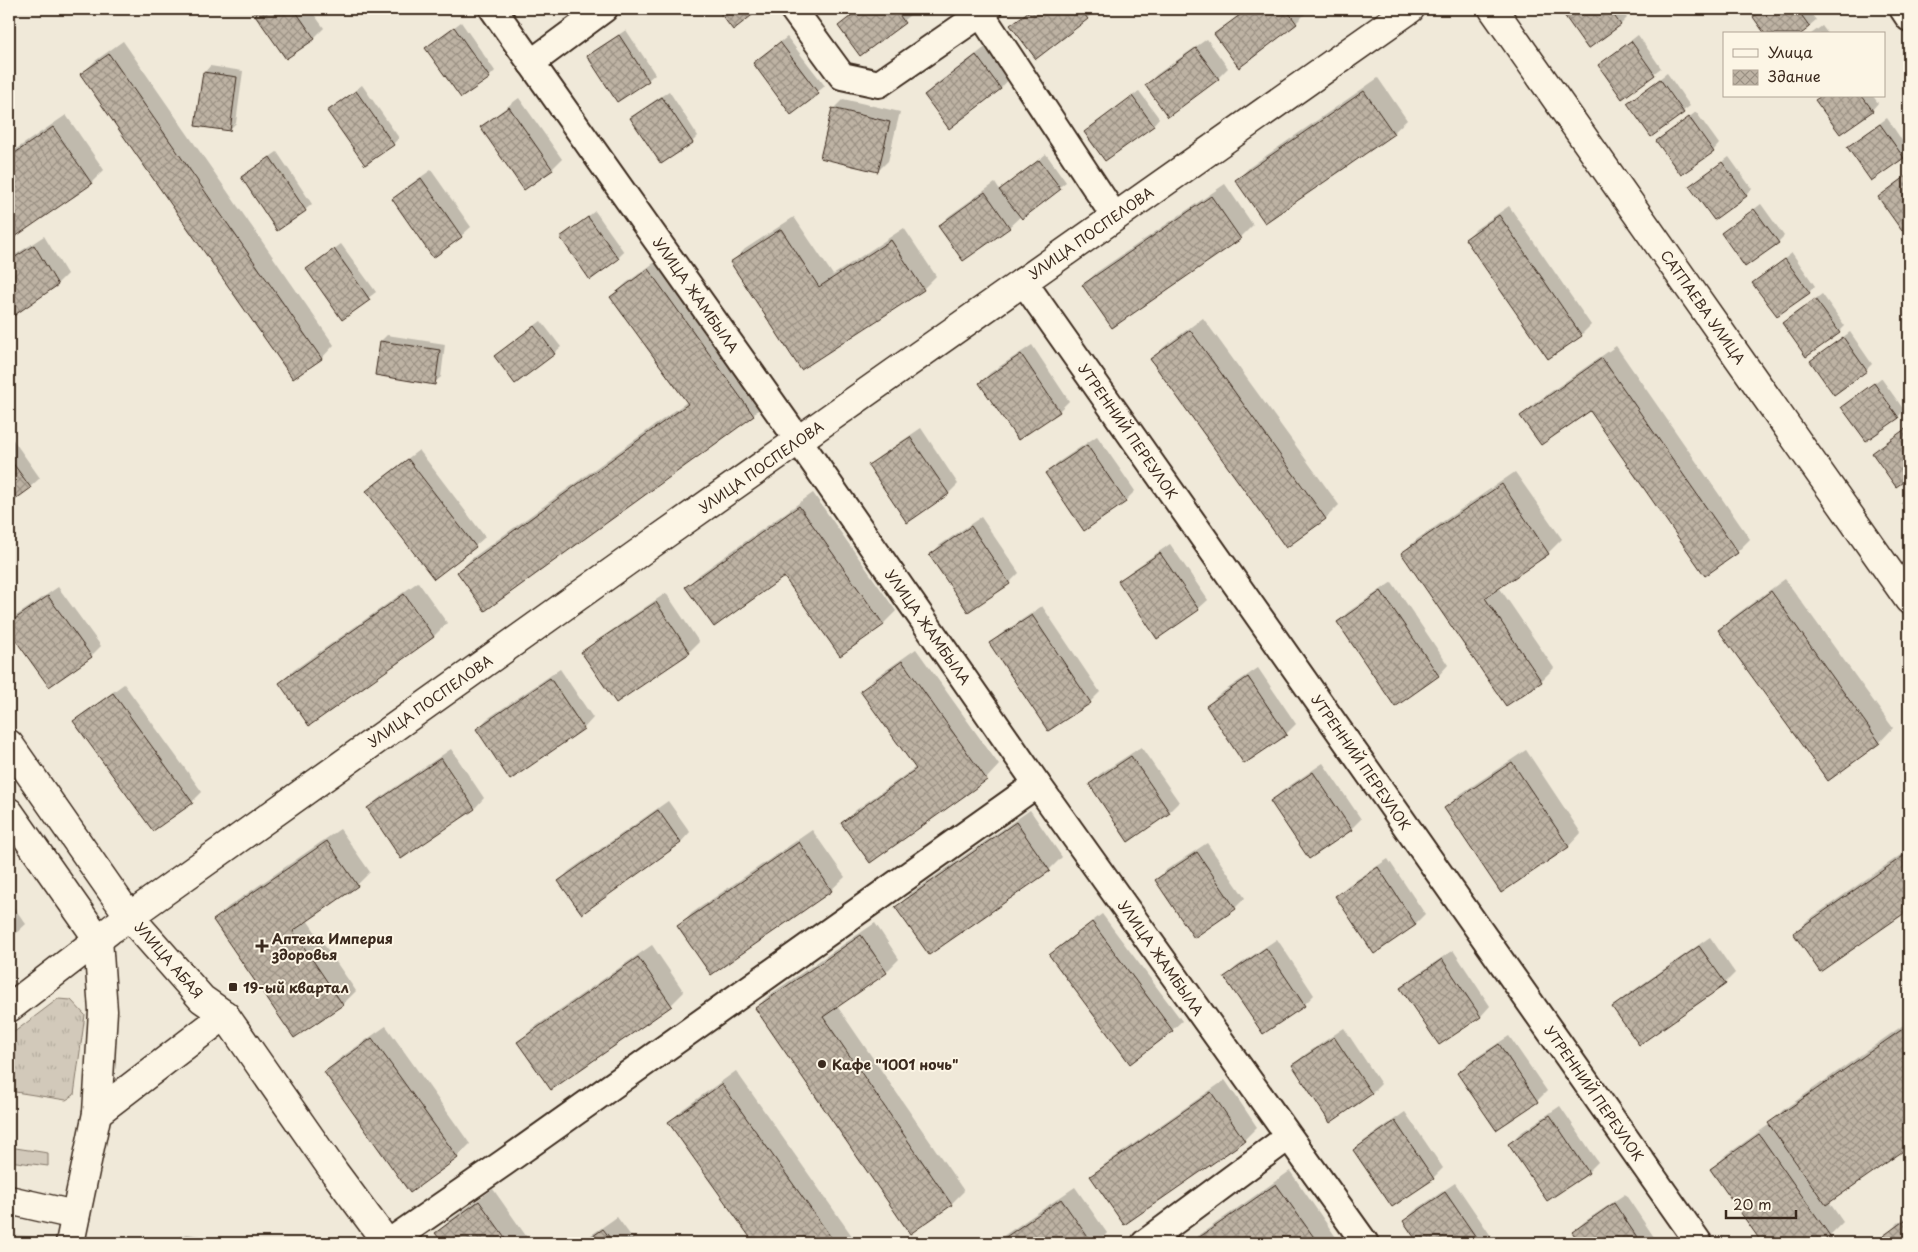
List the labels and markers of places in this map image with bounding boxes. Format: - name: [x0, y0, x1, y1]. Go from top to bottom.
- place label: Аптека Империя здоровья: [271, 928, 393, 965]
- marker: Аптека Империя здоровья: [256, 940, 268, 952]
- place label: 19-ый квартал: [243, 977, 349, 998]
- marker: 19-ый квартал: [227, 981, 239, 993]
- place label: Кафе "1001 ночь": [832, 1054, 958, 1075]
- marker: Кафе "1001 ночь": [816, 1058, 828, 1070]

